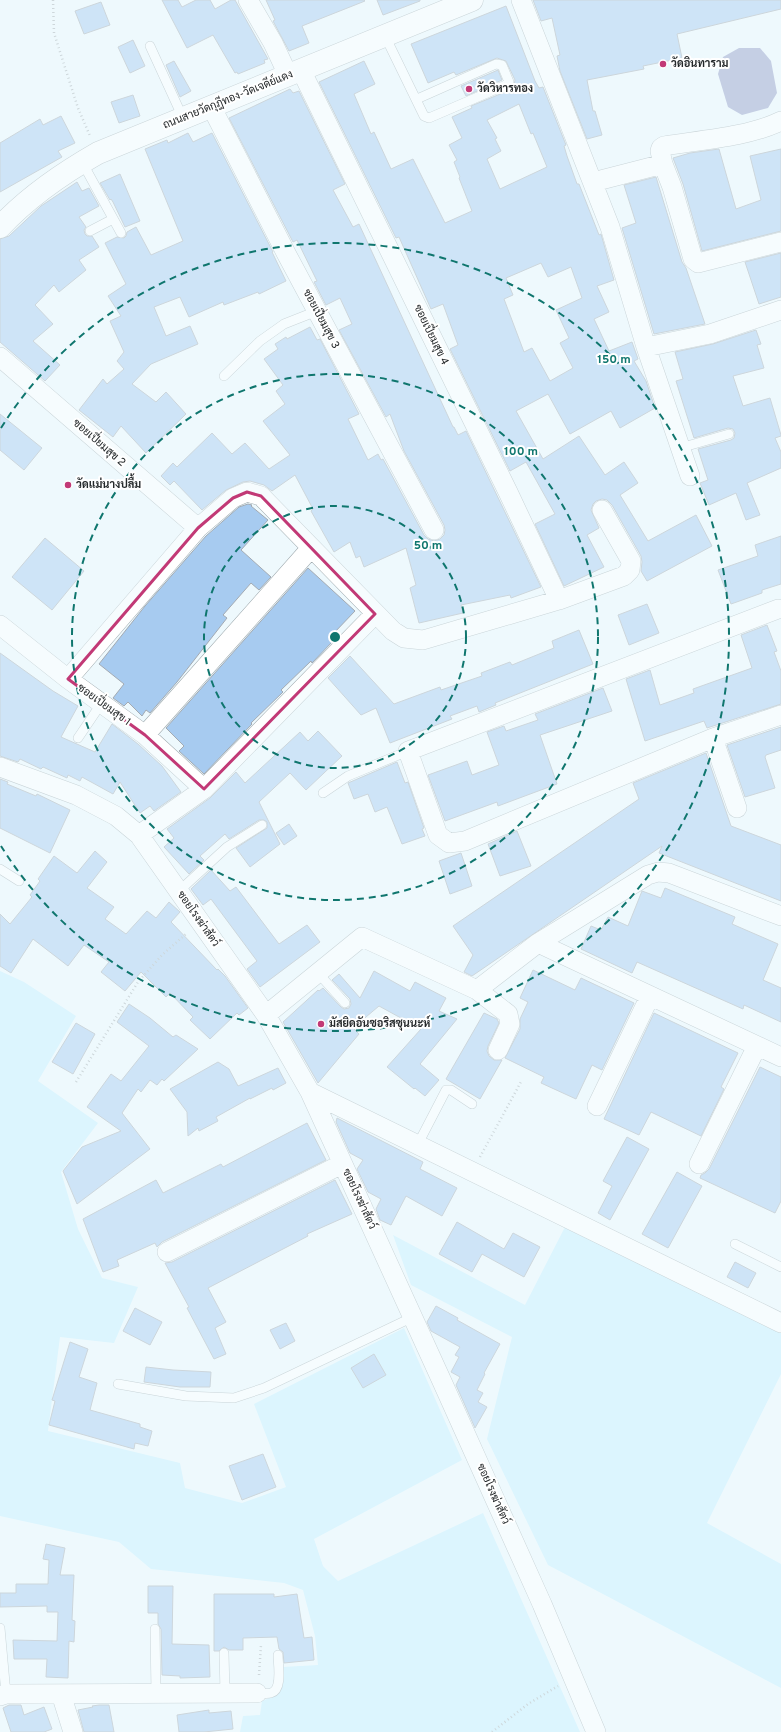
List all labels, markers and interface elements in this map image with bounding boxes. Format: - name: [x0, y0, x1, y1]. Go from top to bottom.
- place label: วัดอินทาราม: [671, 56, 729, 71]
- marker: วัดอินทาราม: [658, 59, 668, 69]
- street label: ถนนสายวัดกุฎีทอง-วัดเจดีย์แดง: [160, 66, 295, 133]
- place label: วัดวิหารทอง: [477, 81, 533, 96]
- marker: วัดวิหารทอง: [464, 84, 474, 94]
- street label: ซอยเปี่ยมสุข 3: [299, 285, 347, 352]
- street label: ซอยเปี่ยมสุข 4: [409, 300, 456, 368]
- text: 150 m: [597, 352, 631, 368]
- street label: ซอยเปี่ยมสุข 2: [69, 412, 132, 470]
- text: 100 m: [504, 444, 538, 460]
- place label: วัดแม่นางปลื้ม: [76, 473, 141, 492]
- marker: วัดแม่นางปลื้ม: [63, 480, 73, 490]
- text: 50 m: [414, 538, 442, 554]
- centre of rings: [328, 630, 342, 644]
- street label: ซอยเปี่ยมสุข 1: [74, 677, 136, 730]
- street label: ซอยโรงฆ่าสัตว์: [174, 887, 224, 950]
- place label: มัสยิดอันซอริสซุนนะห์: [329, 1015, 431, 1031]
- marker: มัสยิดอันซอริสซุนนะห์: [316, 1019, 326, 1029]
- street label: ซอยโรงฆ่าสัตว์: [339, 1166, 381, 1231]
- street label: ซอยโรงฆ่าสัตว์: [473, 1461, 514, 1527]

